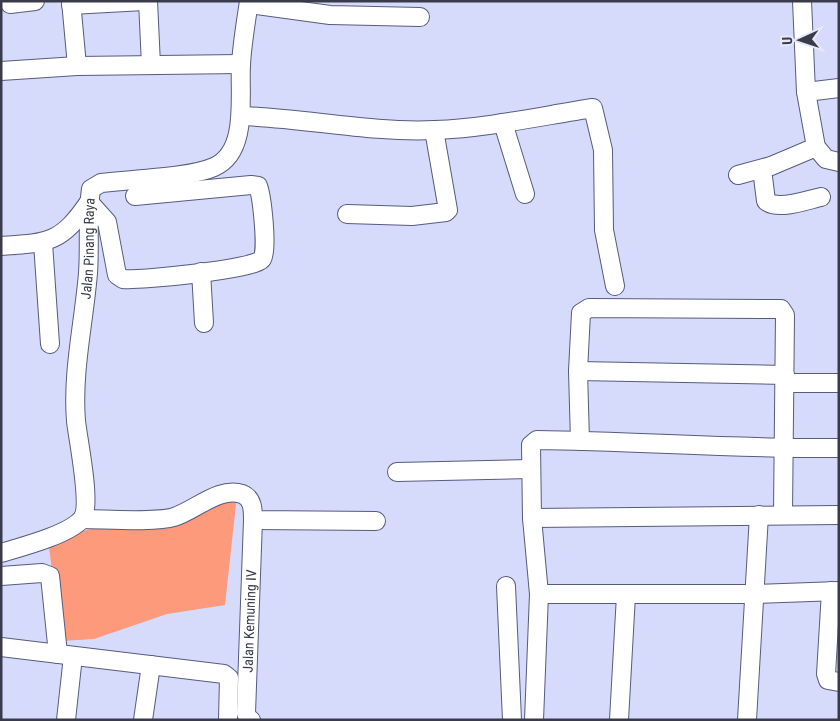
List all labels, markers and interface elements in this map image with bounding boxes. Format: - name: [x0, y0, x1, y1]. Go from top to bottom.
- north arrow: [775, 15, 825, 65]
- text: U: [779, 36, 795, 45]
- street label: Jalan Pinang Raya: [77, 197, 98, 300]
- street label: Jalan Kemuning IV: [239, 569, 259, 673]

